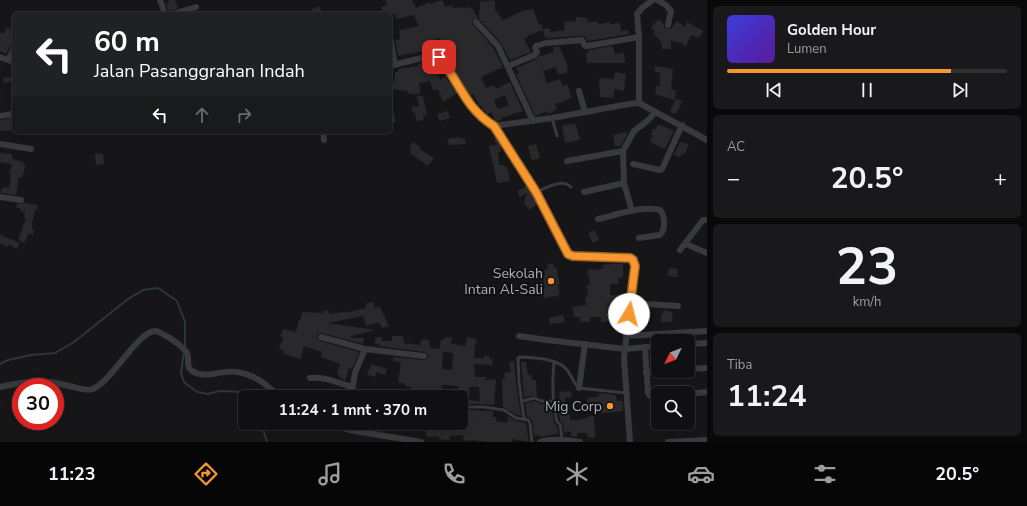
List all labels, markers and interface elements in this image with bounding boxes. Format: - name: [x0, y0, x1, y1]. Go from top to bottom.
- text: Golden Hour: [787, 20, 876, 40]
- text: 60 m: [94, 23, 160, 61]
- icon: left: [28, 28, 80, 80]
- pin: [422, 40, 456, 74]
- text: Lumen: [787, 40, 827, 58]
- icon: arrive: [428, 46, 450, 68]
- text: Jalan Pasanggrahan Indah: [94, 59, 305, 83]
- icon: previous: [763, 79, 785, 101]
- icon: pause: [856, 79, 878, 101]
- icon: next: [949, 79, 971, 101]
- icon: left: [149, 104, 171, 126]
- icon: ahead: [191, 104, 213, 126]
- icon: right: [233, 104, 255, 126]
- text: AC: [727, 138, 745, 156]
- text: 20.5°: [831, 158, 903, 199]
- text: −: [727, 164, 740, 194]
- text: +: [994, 164, 1007, 194]
- text: 23: [836, 231, 898, 302]
- place label: Sekolah Intan Al-Sali: [464, 264, 543, 299]
- marker: Sekolah Intan Al-Sali: [546, 276, 556, 286]
- position arrow: [608, 293, 650, 335]
- text: km/h: [853, 293, 881, 311]
- north arrow: [651, 334, 695, 378]
- map controls: [651, 334, 695, 430]
- text: Tiba: [727, 356, 752, 374]
- text: 11:24: [727, 376, 806, 417]
- speed limit sign: 30: [12, 378, 64, 430]
- button: search: [651, 386, 695, 430]
- place label: Mig Corp: [545, 397, 602, 416]
- text: 11:24 · 1 mnt · 370 m: [279, 400, 427, 420]
- marker: Mig Corp: [605, 401, 615, 411]
- icon: directions: [192, 460, 220, 488]
- icon: music: [316, 460, 344, 488]
- icon: phone: [440, 460, 468, 488]
- icon: climate: [563, 460, 591, 488]
- icon: car: [687, 460, 715, 488]
- icon: filters: [811, 460, 839, 488]
- text: 11:23: [48, 462, 96, 486]
- text: 20.5°: [935, 462, 979, 486]

